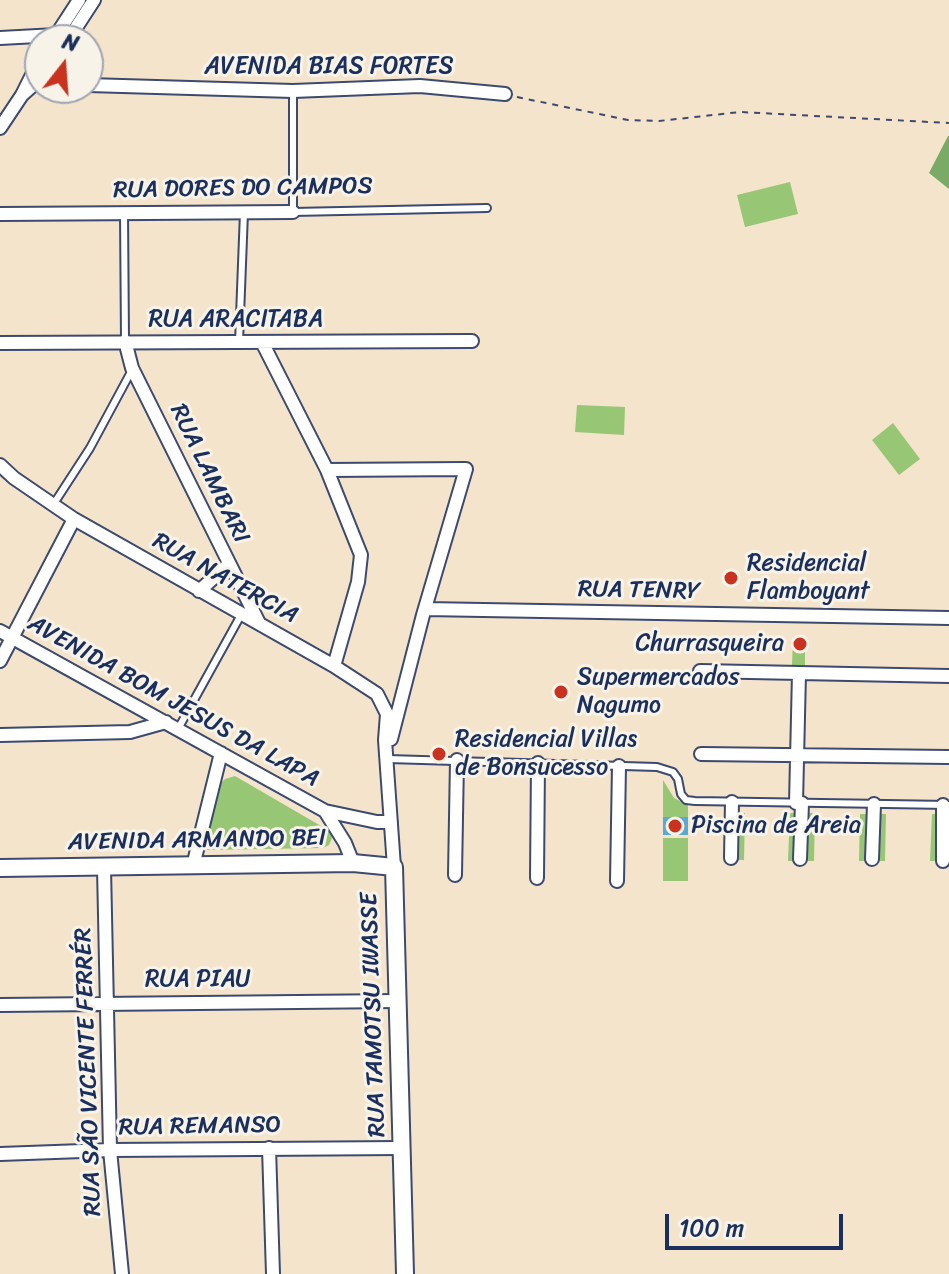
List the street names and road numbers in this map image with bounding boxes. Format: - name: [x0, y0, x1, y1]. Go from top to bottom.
- street label: AVENIDA BIAS FORTES: [205, 53, 453, 81]
- street label: RUA DORES DO CAMPOS: [113, 172, 373, 206]
- street label: RUA ARACITABA: [149, 306, 323, 334]
- street label: RUA LAMBARI: [163, 400, 255, 548]
- street label: RUA NATERCIA: [147, 527, 303, 631]
- street label: RUA TENRY: [578, 576, 700, 606]
- street label: AVENIDA BOM JESUS DA LAPA: [22, 610, 324, 794]
- street label: AVENIDA ARMANDO BEI: [68, 824, 326, 858]
- street label: RUA TAMOTSU IWASSE: [355, 892, 393, 1138]
- street label: RUA SÃO VICENTE FERRÉR: [70, 927, 108, 1217]
- street label: RUA PIAU: [145, 966, 251, 994]
- street label: RUA REMANSO: [118, 1111, 282, 1143]

